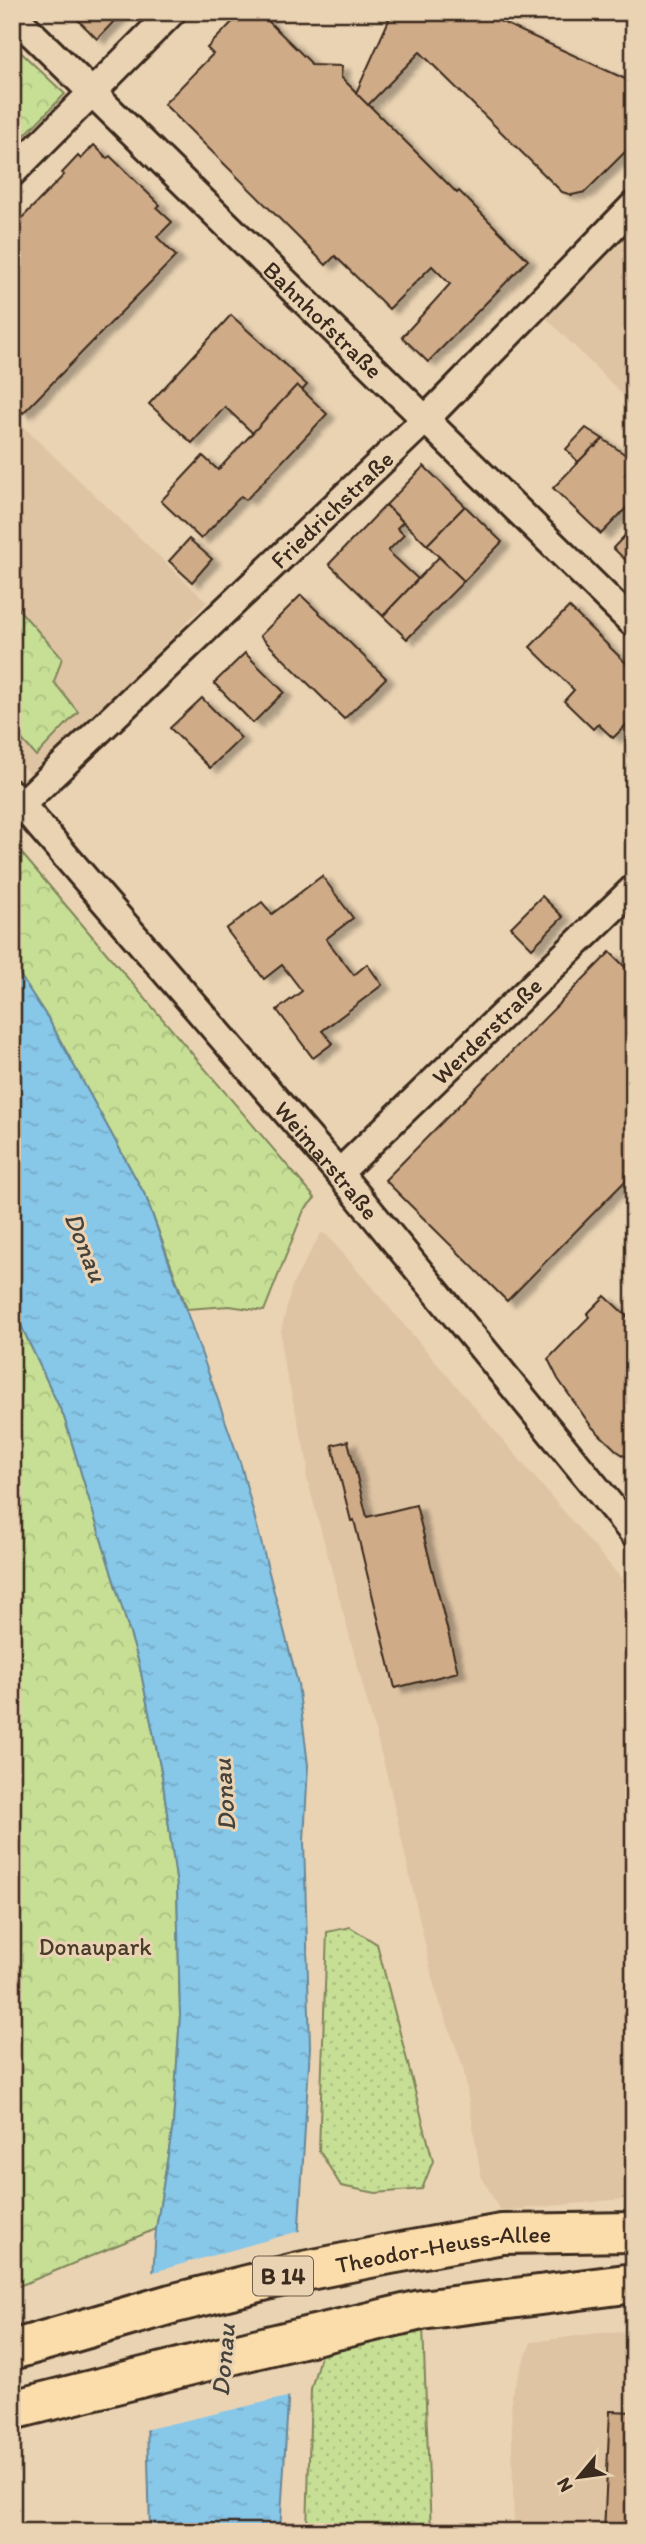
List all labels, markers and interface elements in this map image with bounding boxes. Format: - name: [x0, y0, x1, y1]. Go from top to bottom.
- street label: Bahnhofstraße: [258, 254, 389, 384]
- street label: Friedrichstraße: [264, 444, 399, 574]
- street label: Werderstraße: [425, 971, 548, 1090]
- street label: Weimarstraße: [269, 1095, 385, 1225]
- water label: Donau: [58, 1207, 115, 1287]
- water label: Donau: [205, 1757, 242, 1832]
- park label: Donaupark: [38, 1932, 152, 1961]
- street label: Theodor-Heuss-Allee: [333, 2219, 551, 2279]
- road number: B 14: [253, 2256, 313, 2296]
- water label: Donau: [204, 2322, 242, 2397]
- north arrow: [544, 2442, 614, 2512]
- text: N: [551, 2474, 578, 2496]

